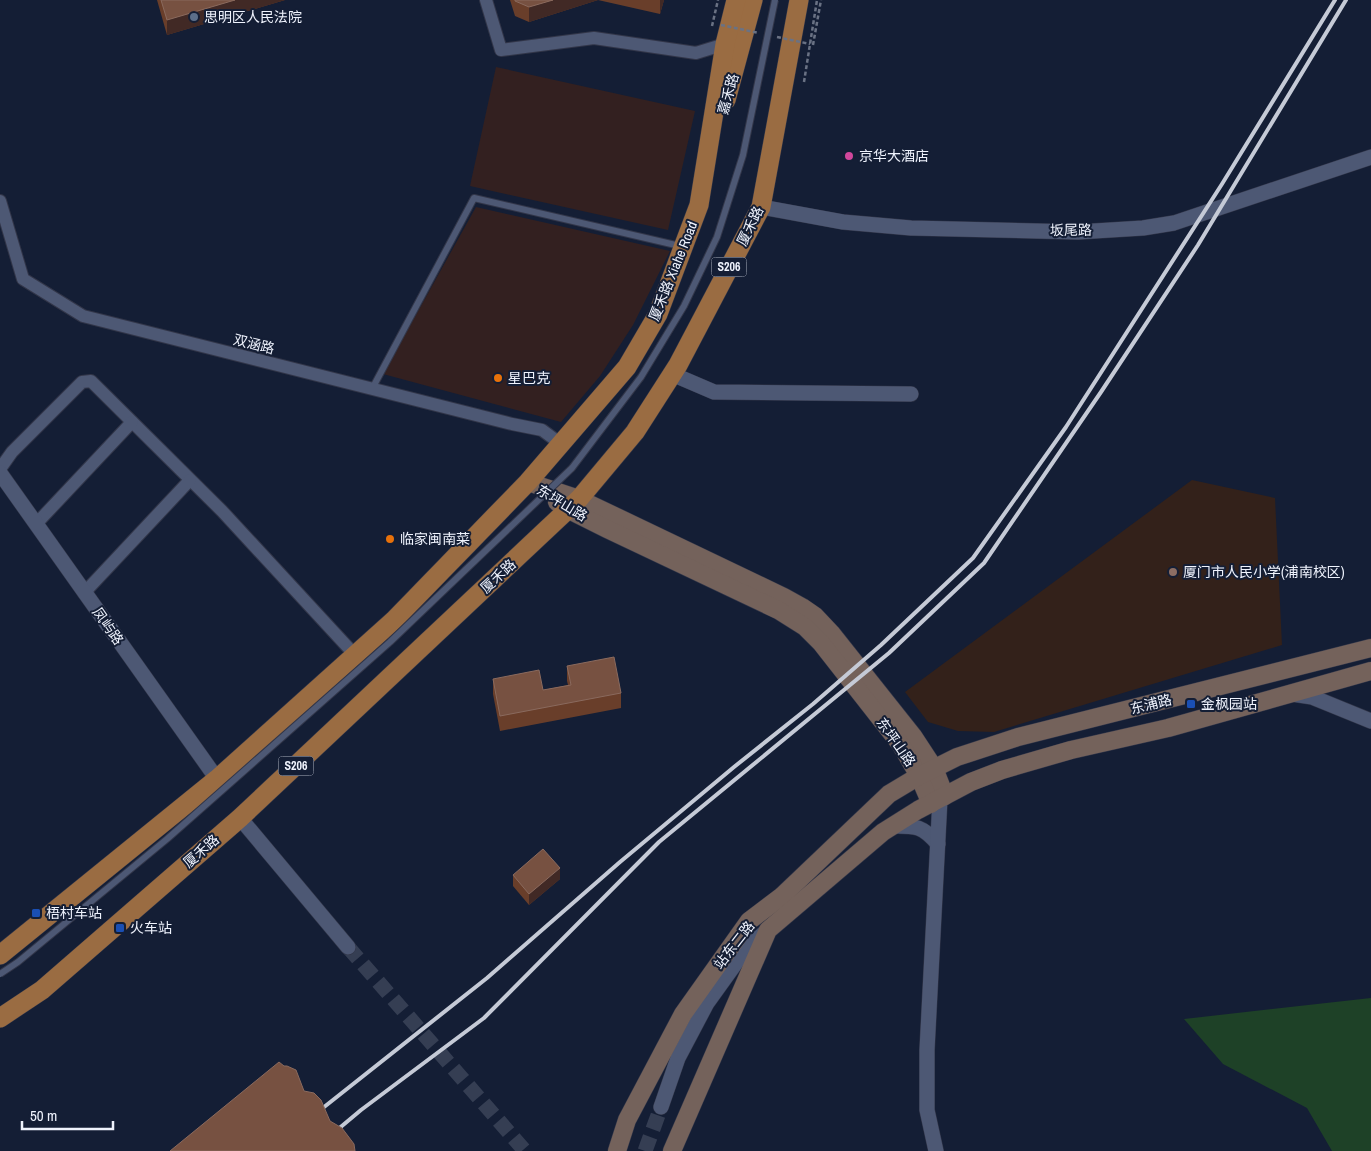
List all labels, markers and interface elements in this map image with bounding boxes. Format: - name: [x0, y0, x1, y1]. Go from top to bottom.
- place label: 思明区人民法院: [204, 8, 302, 26]
- marker: 思明区人民法院: [188, 11, 200, 23]
- street label: 嘉禾路: [714, 71, 742, 117]
- place label: 京华大酒店: [859, 147, 929, 165]
- marker: 京华大酒店: [843, 150, 855, 162]
- street label: 厦禾路: [733, 203, 767, 249]
- street label: 厦禾路 Xiahe Road: [645, 219, 701, 323]
- street label: 坂尾路: [1050, 221, 1092, 239]
- road number: S206: [712, 258, 746, 276]
- street label: 双涵路: [231, 330, 277, 358]
- place label: 星巴克: [508, 369, 550, 387]
- marker: 星巴克: [492, 372, 504, 384]
- street label: 东坪山路: [533, 481, 591, 525]
- place label: 临家闽南菜: [400, 530, 470, 548]
- marker: 临家闽南菜: [384, 533, 396, 545]
- street label: 厦禾路: [477, 555, 519, 597]
- place label: 厦门市人民小学(浦南校区): [1183, 563, 1345, 581]
- marker: 厦门市人民小学(浦南校区): [1167, 566, 1179, 578]
- street label: 凤屿路: [89, 604, 127, 648]
- street label: 东浦路: [1128, 690, 1174, 718]
- place label: 金枫园站: [1201, 695, 1257, 713]
- marker: 金枫园站: [1185, 698, 1197, 710]
- street label: 东坪山路: [873, 714, 919, 770]
- road number: S206: [278, 756, 314, 776]
- street label: 厦禾路: [179, 830, 223, 872]
- place label: 梧村车站: [46, 904, 102, 922]
- marker: 梧村车站: [30, 907, 42, 919]
- street label: 站东二路: [710, 917, 758, 973]
- place label: 火车站: [130, 919, 172, 937]
- marker: 火车站: [114, 922, 126, 934]
- scale bar: [22, 1098, 114, 1130]
- text: 50 m: [30, 1105, 57, 1126]

